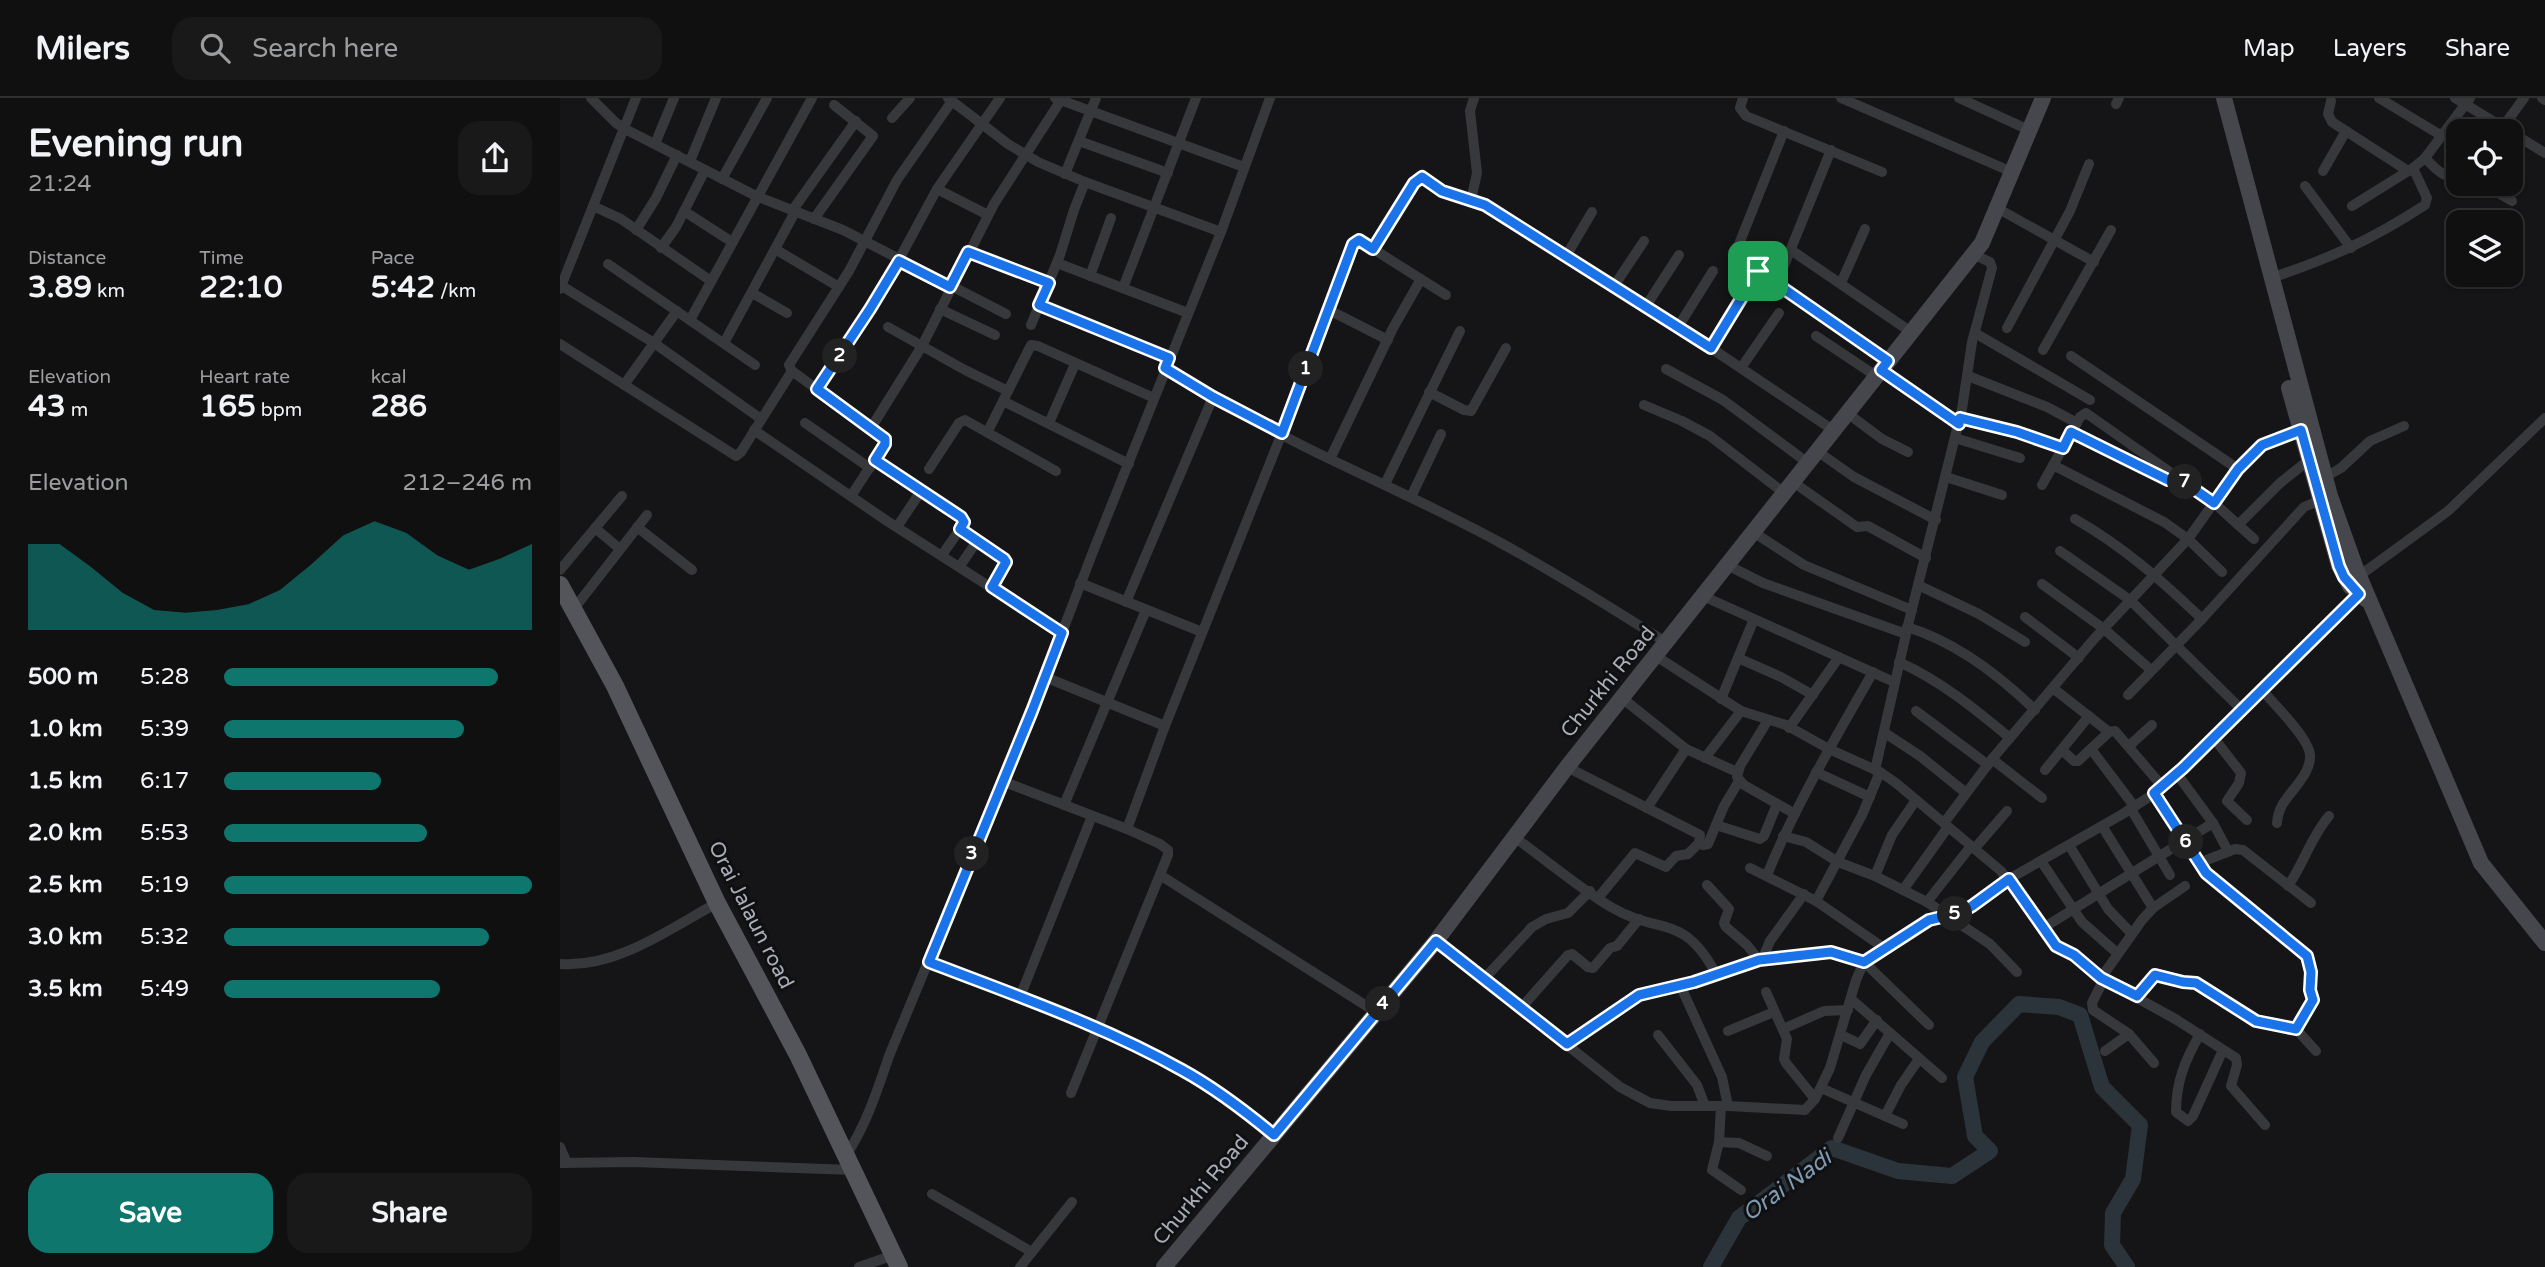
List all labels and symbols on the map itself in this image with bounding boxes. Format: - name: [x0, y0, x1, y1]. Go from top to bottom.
- pin: [1728, 241, 1788, 301]
- pin: 2: [822, 338, 858, 374]
- pin: 1: [1288, 352, 1324, 386]
- pin: 7: [2168, 464, 2202, 500]
- street label: Churkhi Road: [1556, 621, 1660, 743]
- pin: 6: [2168, 824, 2204, 860]
- pin: 3: [954, 836, 990, 872]
- street label: Orai Jalaun road: [703, 837, 799, 993]
- pin: 5: [1938, 896, 1972, 932]
- pin: 4: [1366, 986, 1400, 1021]
- street label: Churkhi Road: [1148, 1130, 1254, 1250]
- water label: Orai Nadi: [1737, 1142, 1840, 1228]

